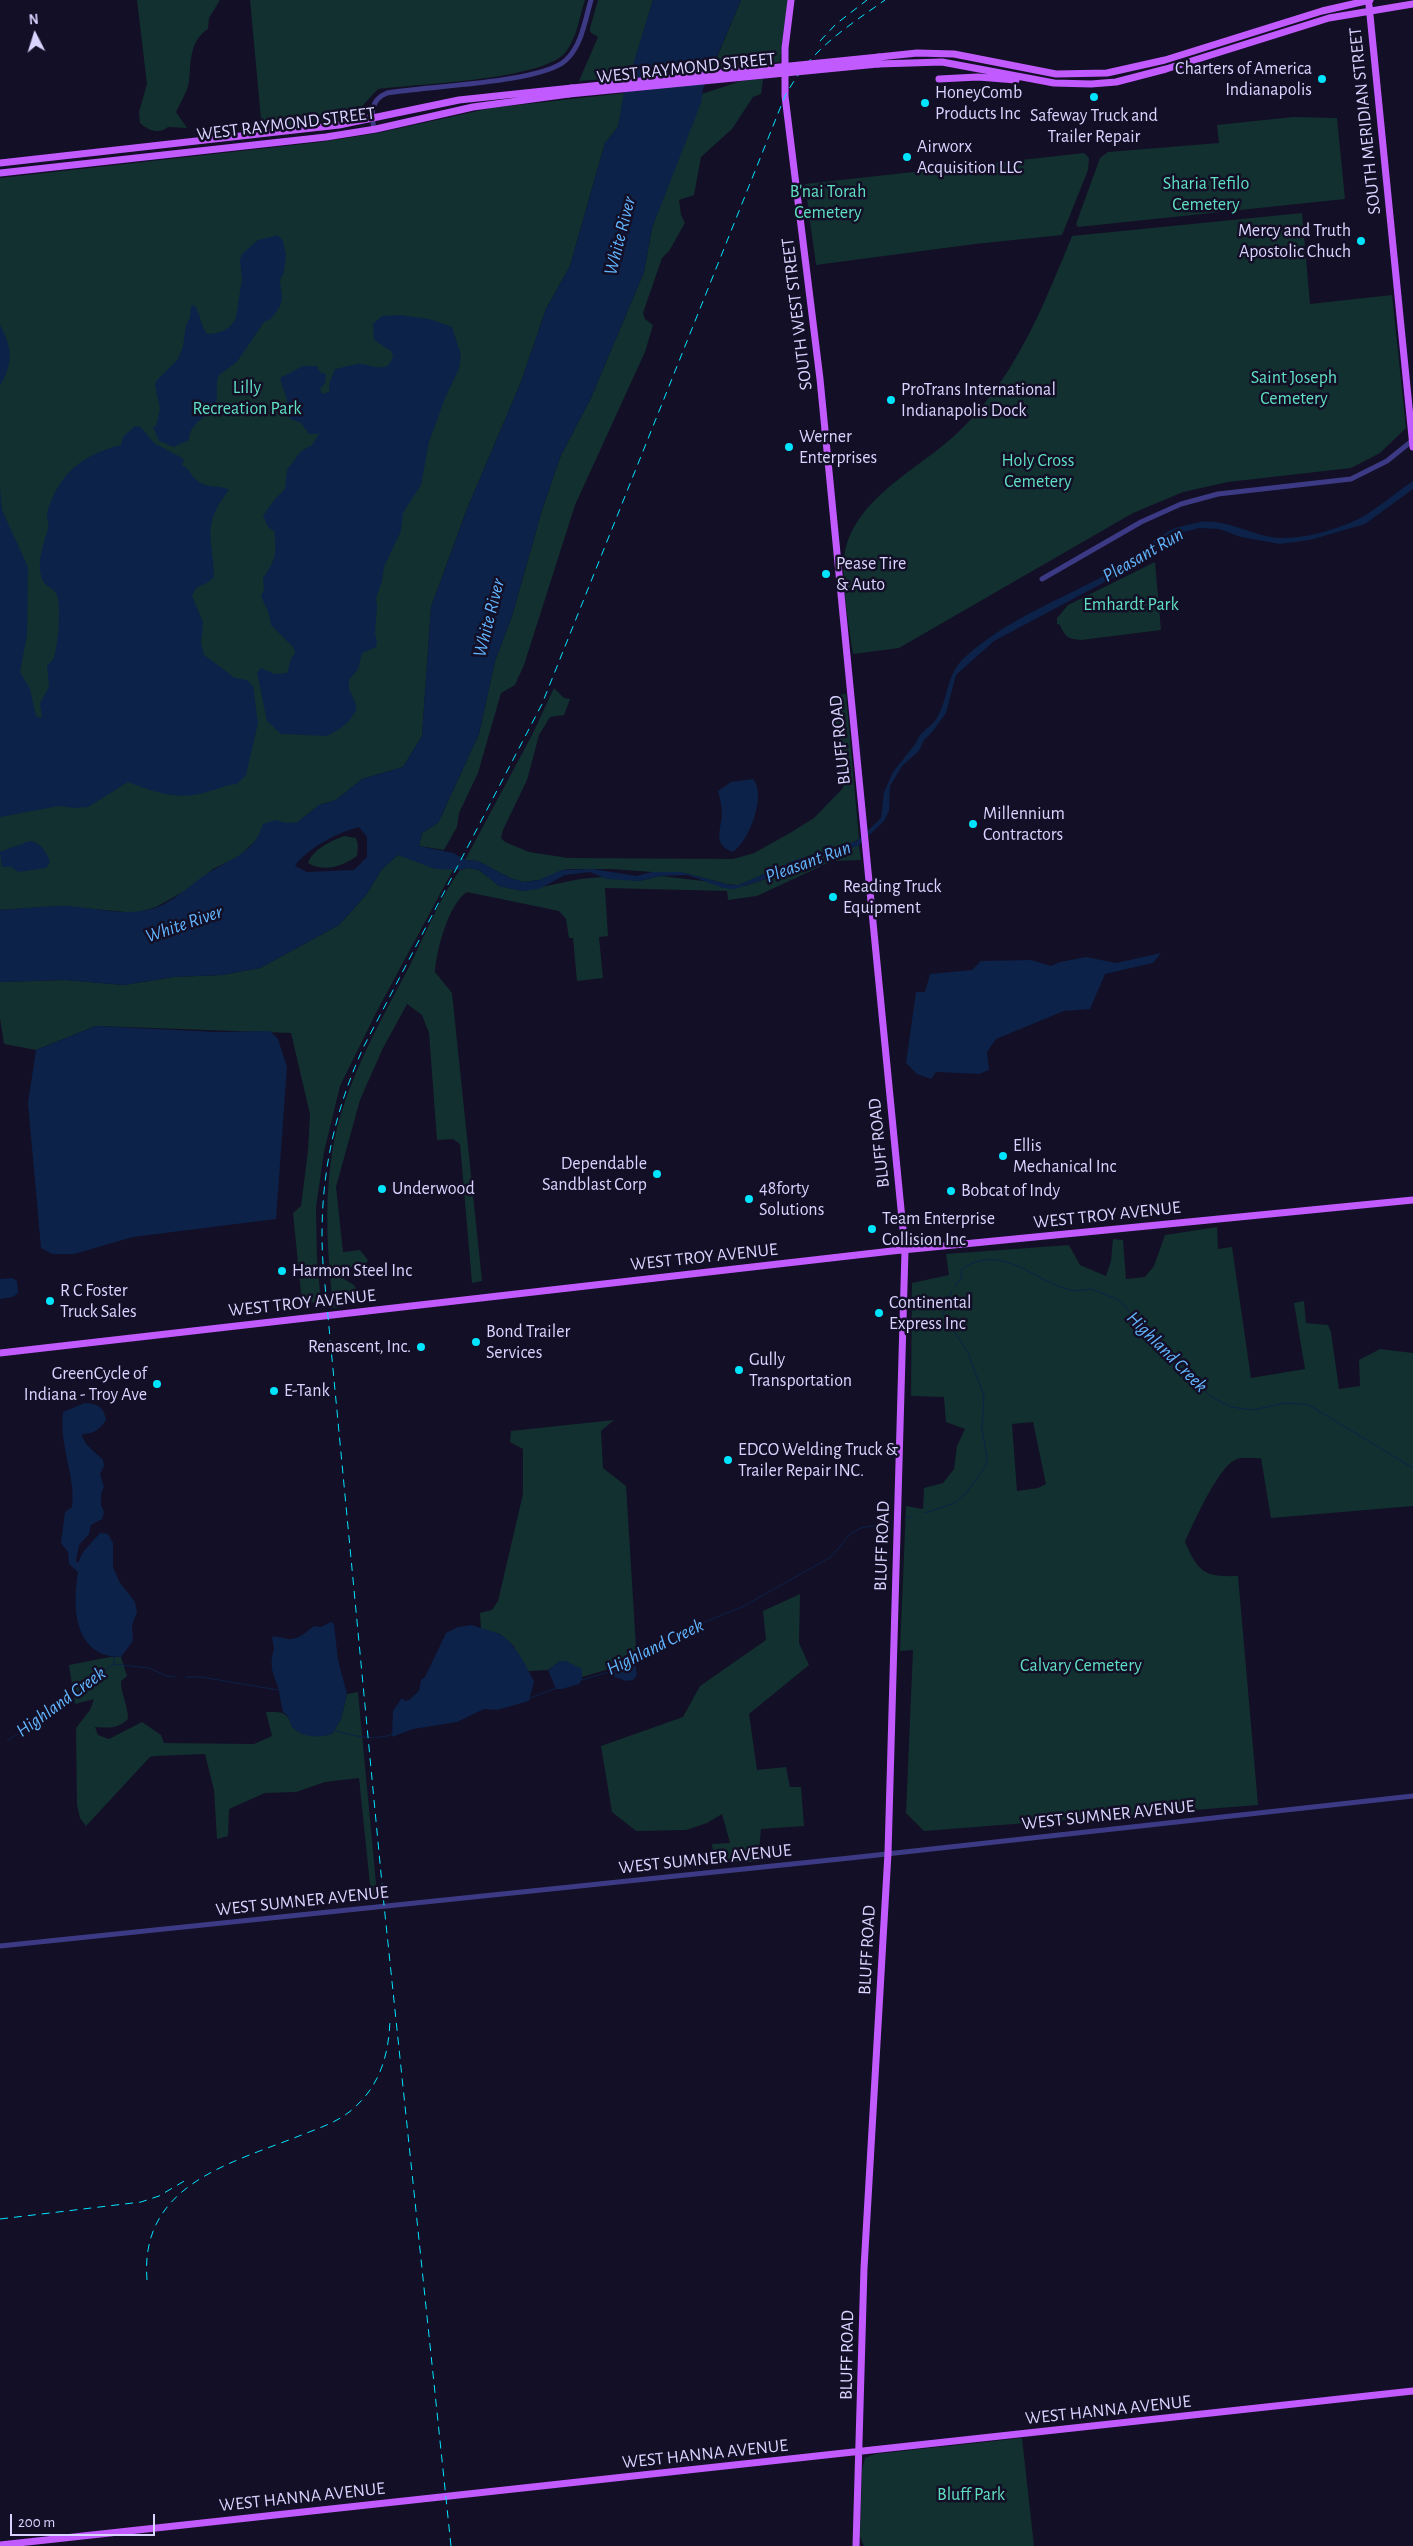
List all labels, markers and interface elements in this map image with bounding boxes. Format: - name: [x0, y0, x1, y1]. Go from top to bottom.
- north arrow: [10, 10, 60, 60]
- text: N: [28, 13, 39, 27]
- street label: SOUTH MERIDIAN STREET: [1344, 26, 1386, 216]
- street label: WEST RAYMOND STREET: [596, 48, 776, 88]
- place label: Charters of America Indianapolis: [1175, 58, 1312, 100]
- marker: Charters of America Indianapolis: [1316, 73, 1328, 85]
- place label: HoneyComb Products Inc: [935, 82, 1022, 125]
- marker: Safeway Truck and Trailer Repair: [1088, 91, 1100, 103]
- marker: HoneyComb Products Inc: [919, 97, 931, 109]
- street label: WEST RAYMOND STREET: [196, 102, 376, 146]
- place label: Safeway Truck and Trailer Repair: [1030, 105, 1158, 148]
- place label: Airworx Acquisition LLC: [917, 136, 1022, 178]
- marker: Airworx Acquisition LLC: [901, 151, 913, 163]
- park label: Sharia Tefilo Cemetery: [1163, 173, 1249, 215]
- park label: B'nai Torah Cemetery: [790, 181, 866, 223]
- water label: White River: [599, 194, 641, 278]
- place label: Mercy and Truth Apostolic Chuch: [1238, 220, 1351, 262]
- marker: Mercy and Truth Apostolic Chuch: [1355, 235, 1367, 247]
- street label: SOUTH WEST STREET: [777, 237, 817, 391]
- park label: Saint Joseph Cemetery: [1251, 367, 1337, 409]
- park label: Lilly Recreation Park: [193, 377, 301, 419]
- place label: ProTrans International Indianapolis Dock: [901, 379, 1056, 422]
- marker: ProTrans International Indianapolis Dock: [885, 394, 897, 406]
- place label: Werner Enterprises: [799, 426, 877, 468]
- marker: Werner Enterprises: [783, 441, 795, 453]
- park label: Holy Cross Cemetery: [1002, 450, 1074, 492]
- water label: Pleasant Run: [1099, 523, 1187, 587]
- place label: Pease Tire & Auto: [836, 553, 906, 596]
- marker: Pease Tire & Auto: [820, 568, 832, 580]
- water label: White River: [468, 576, 510, 660]
- park label: Emhardt Park: [1083, 594, 1179, 616]
- street label: BLUFF ROAD: [825, 694, 855, 786]
- place label: Millennium Contractors: [983, 803, 1065, 846]
- marker: Millennium Contractors: [967, 818, 979, 830]
- water label: Pleasant Run: [762, 836, 854, 888]
- place label: Reading Truck Equipment: [843, 876, 941, 919]
- marker: Reading Truck Equipment: [827, 891, 839, 903]
- water label: White River: [142, 900, 226, 948]
- street label: BLUFF ROAD: [864, 1097, 894, 1189]
- place label: Ellis Mechanical Inc: [1013, 1135, 1117, 1178]
- marker: Ellis Mechanical Inc: [997, 1150, 1009, 1162]
- place label: Dependable Sandblast Corp: [542, 1153, 647, 1196]
- marker: Dependable Sandblast Corp: [651, 1168, 663, 1180]
- place label: Underwood: [392, 1178, 475, 1200]
- place label: 48forty Solutions: [759, 1178, 824, 1220]
- place label: Bobcat of Indy: [961, 1180, 1060, 1202]
- marker: Underwood: [376, 1183, 388, 1195]
- marker: Bobcat of Indy: [945, 1185, 957, 1197]
- marker: 48forty Solutions: [743, 1193, 755, 1205]
- street label: WEST TROY AVENUE: [1032, 1197, 1182, 1233]
- place label: Team Enterprise Collision Inc: [882, 1208, 995, 1250]
- marker: Team Enterprise Collision Inc: [866, 1223, 878, 1235]
- street label: WEST TROY AVENUE: [629, 1239, 779, 1275]
- place label: Harmon Steel Inc: [292, 1260, 412, 1282]
- marker: Harmon Steel Inc: [276, 1265, 288, 1277]
- place label: R C Foster Truck Sales: [60, 1280, 137, 1322]
- street label: WEST TROY AVENUE: [227, 1285, 377, 1321]
- place label: Continental Express Inc: [889, 1292, 971, 1335]
- marker: R C Foster Truck Sales: [44, 1295, 56, 1307]
- marker: Continental Express Inc: [873, 1307, 885, 1319]
- water label: Highland Creek: [1122, 1307, 1212, 1397]
- place label: Bond Trailer Services: [486, 1321, 570, 1364]
- place label: Renascent, Inc.: [308, 1336, 411, 1358]
- marker: Bond Trailer Services: [470, 1336, 482, 1348]
- marker: Renascent, Inc.: [415, 1341, 427, 1353]
- place label: Gully Transportation: [749, 1349, 852, 1392]
- place label: GreenCycle of Indiana - Troy Ave: [24, 1363, 147, 1406]
- marker: Gully Transportation: [733, 1364, 745, 1376]
- marker: GreenCycle of Indiana - Troy Ave: [151, 1378, 163, 1390]
- place label: E-Tank: [284, 1380, 330, 1402]
- marker: E-Tank: [268, 1385, 280, 1397]
- place label: EDCO Welding Truck & Trailer Repair INC.: [738, 1439, 898, 1482]
- marker: EDCO Welding Truck & Trailer Repair INC.: [722, 1454, 734, 1466]
- street label: BLUFF ROAD: [870, 1501, 894, 1591]
- water label: Highland Creek: [603, 1614, 707, 1680]
- park label: Calvary Cemetery: [1020, 1655, 1142, 1677]
- water label: Highland Creek: [12, 1662, 110, 1742]
- street label: WEST SUMNER AVENUE: [1020, 1795, 1196, 1835]
- street label: WEST SUMNER AVENUE: [617, 1839, 793, 1879]
- street label: WEST SUMNER AVENUE: [214, 1881, 390, 1921]
- street label: BLUFF ROAD: [854, 1904, 880, 1996]
- street label: BLUFF ROAD: [835, 2310, 859, 2400]
- street label: WEST HANNA AVENUE: [1024, 2391, 1192, 2429]
- street label: WEST HANNA AVENUE: [621, 2435, 789, 2473]
- street label: WEST HANNA AVENUE: [218, 2478, 386, 2516]
- park label: Bluff Park: [937, 2484, 1005, 2506]
- scale bar: [12, 2504, 158, 2536]
- text: 200 m: [18, 2515, 55, 2530]

